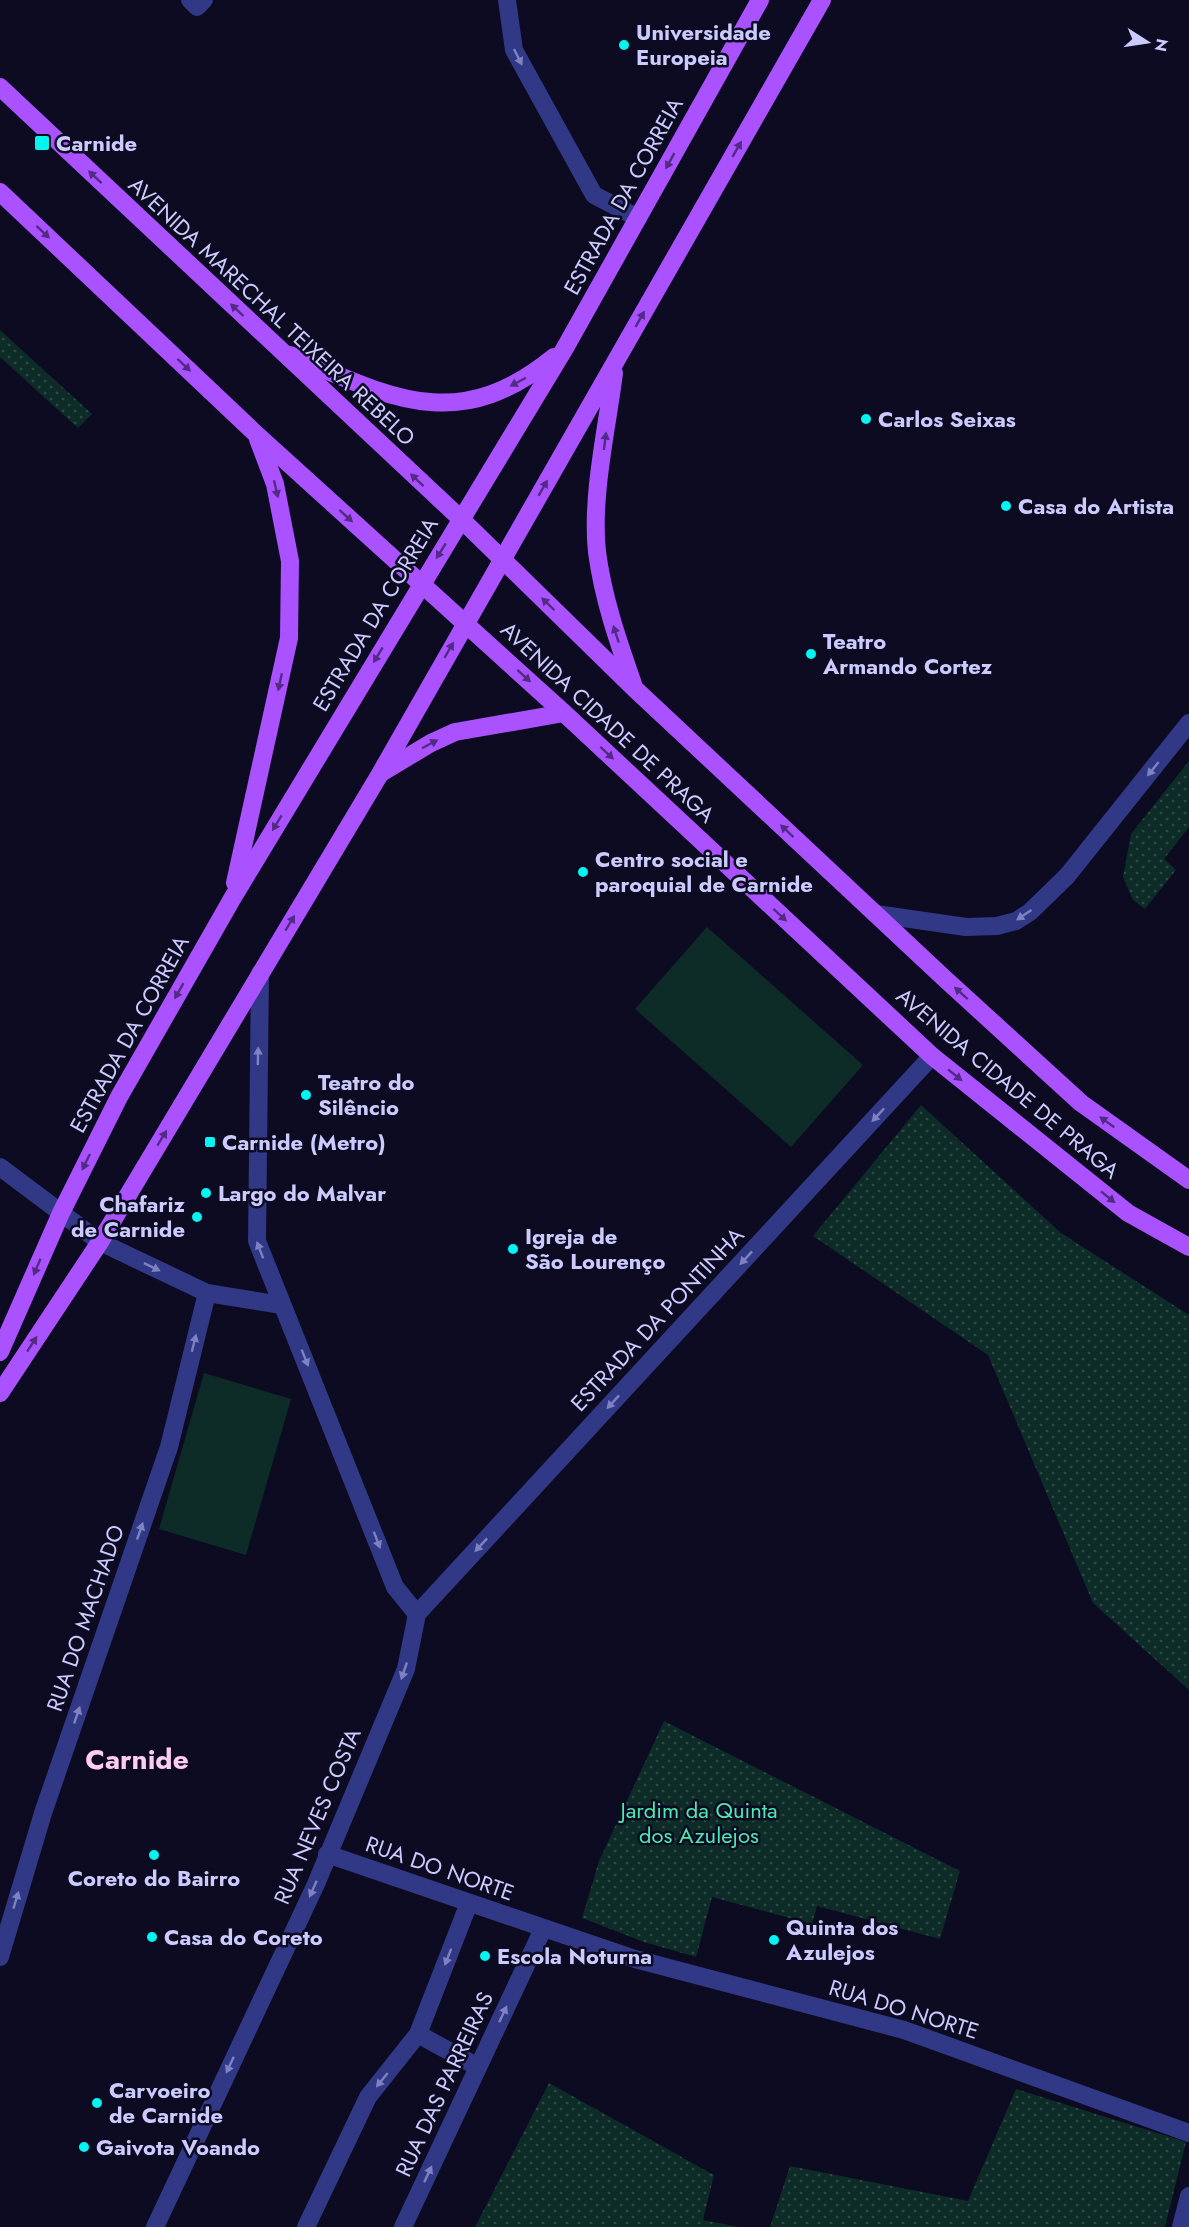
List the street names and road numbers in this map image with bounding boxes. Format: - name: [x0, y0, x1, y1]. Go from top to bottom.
- street label: ESTRADA DA CORREIA: [555, 91, 691, 300]
- street label: AVENIDA MARECHAL TEIXEIRA REBELO: [122, 169, 422, 453]
- street label: ESTRADA DA CORREIA: [304, 511, 446, 717]
- street label: AVENIDA CIDADE DE PRAGA: [494, 614, 723, 830]
- street label: ESTRADA DA CORREIA: [61, 929, 197, 1138]
- street label: AVENIDA CIDADE DE PRAGA: [889, 980, 1127, 1186]
- street label: ESTRADA DA PONTINHA: [563, 1219, 751, 1418]
- street label: RUA DO MACHADO: [38, 1520, 132, 1716]
- street label: RUA NEVES COSTA: [265, 1722, 369, 1909]
- street label: RUA DO NORTE: [361, 1828, 519, 1908]
- street label: RUA DO NORTE: [825, 1971, 983, 2047]
- street label: RUA DAS PARREIRAS: [387, 1986, 501, 2182]

